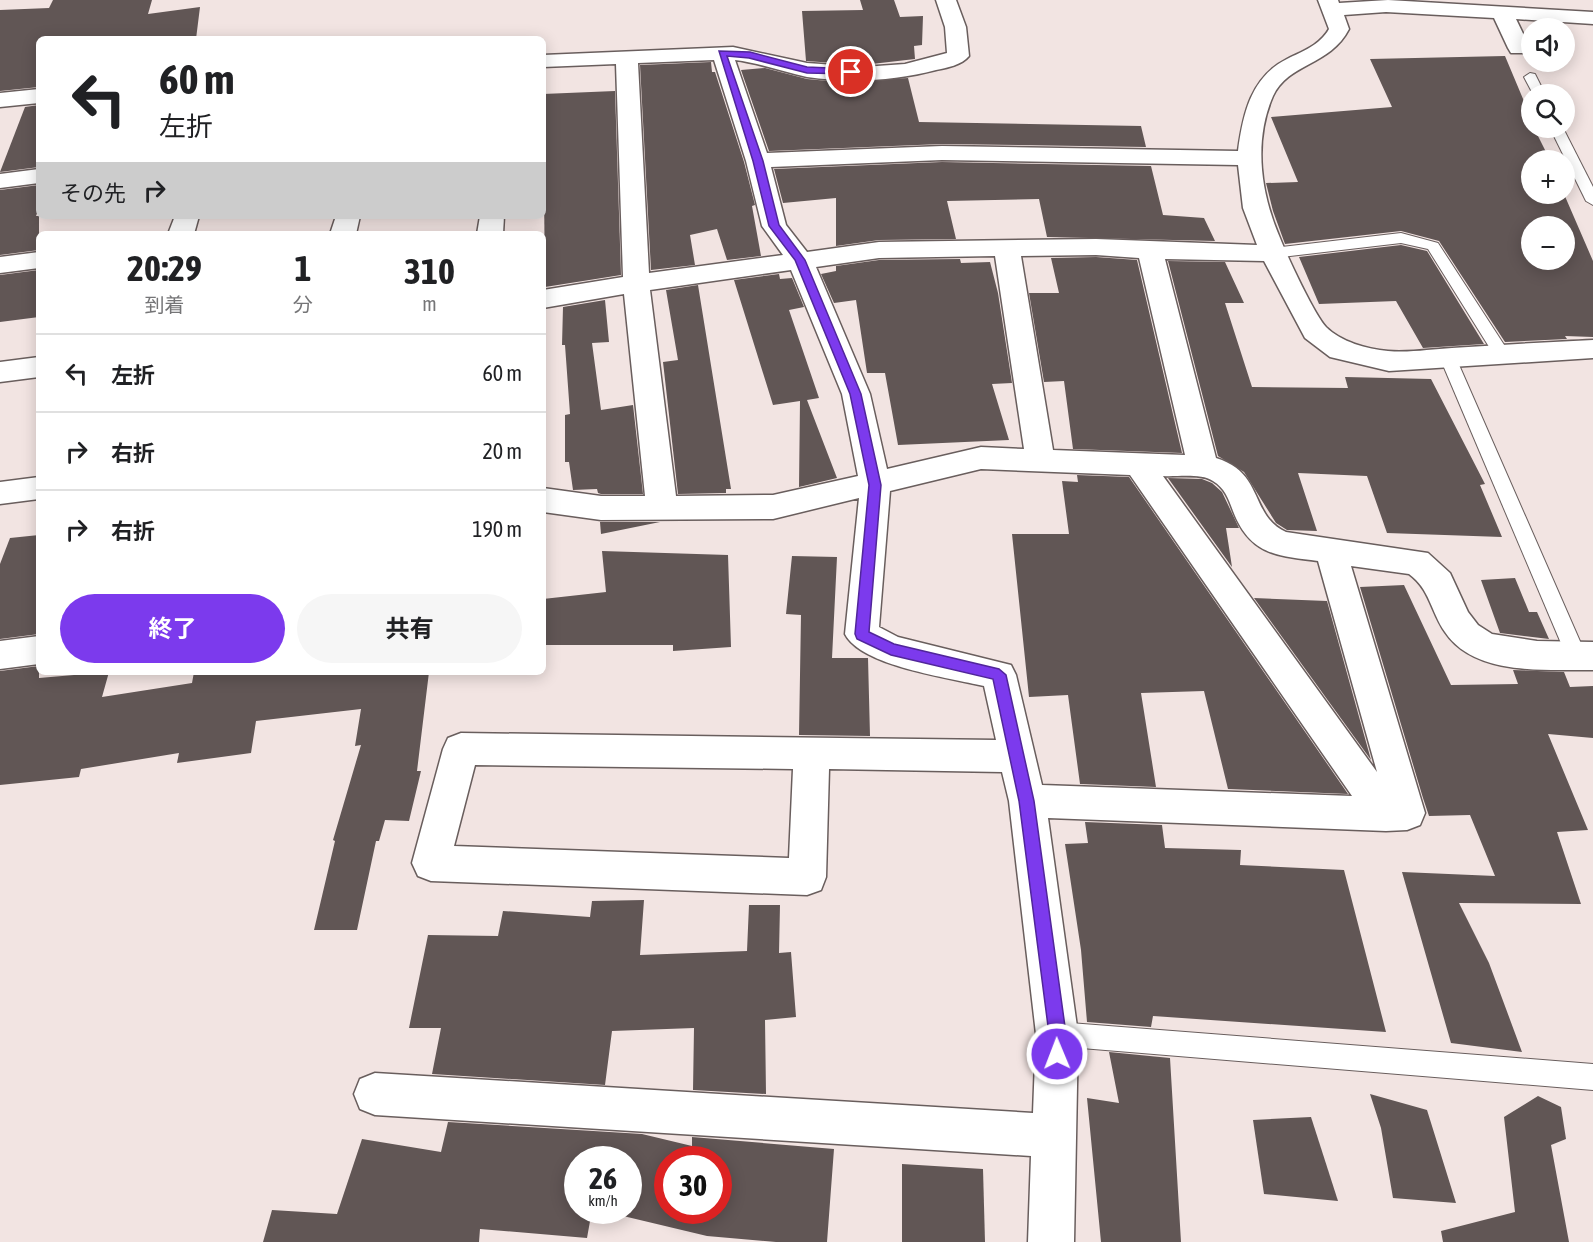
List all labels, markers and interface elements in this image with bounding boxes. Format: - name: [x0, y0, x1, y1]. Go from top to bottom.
- map controls: [1521, 18, 1575, 270]
- button: sound: [1521, 18, 1575, 72]
- pin: [825, 46, 876, 97]
- text: 60 m: [159, 55, 234, 103]
- icon: arrive: [834, 55, 867, 88]
- icon: left: [60, 60, 138, 138]
- button: search: [1521, 84, 1575, 138]
- text: 左折: [159, 111, 213, 142]
- button: +: [1521, 150, 1575, 204]
- icon: right: [138, 174, 171, 207]
- text: その先: [60, 180, 126, 206]
- button: −: [1521, 216, 1575, 270]
- text: 20:29: [127, 247, 202, 289]
- text: 1: [295, 247, 311, 289]
- text: 310: [404, 250, 455, 292]
- text: m: [422, 292, 437, 315]
- text: 到着: [145, 293, 185, 316]
- text: 分: [293, 293, 313, 316]
- icon: left: [60, 357, 93, 390]
- text: 60 m: [482, 360, 522, 386]
- text: 左折: [111, 362, 155, 388]
- icon: right: [60, 435, 93, 468]
- text: 20 m: [482, 438, 522, 464]
- text: 右折: [111, 440, 155, 466]
- icon: right: [60, 513, 93, 546]
- text: 190 m: [472, 516, 522, 542]
- text: 右折: [111, 518, 155, 544]
- button: 終了: [60, 594, 285, 663]
- button: 共有: [297, 594, 522, 663]
- position arrow: [1025, 1022, 1089, 1086]
- speed limit sign: 30: [654, 1146, 732, 1224]
- text: 26: [589, 1161, 617, 1195]
- text: km/h: [588, 1192, 618, 1209]

